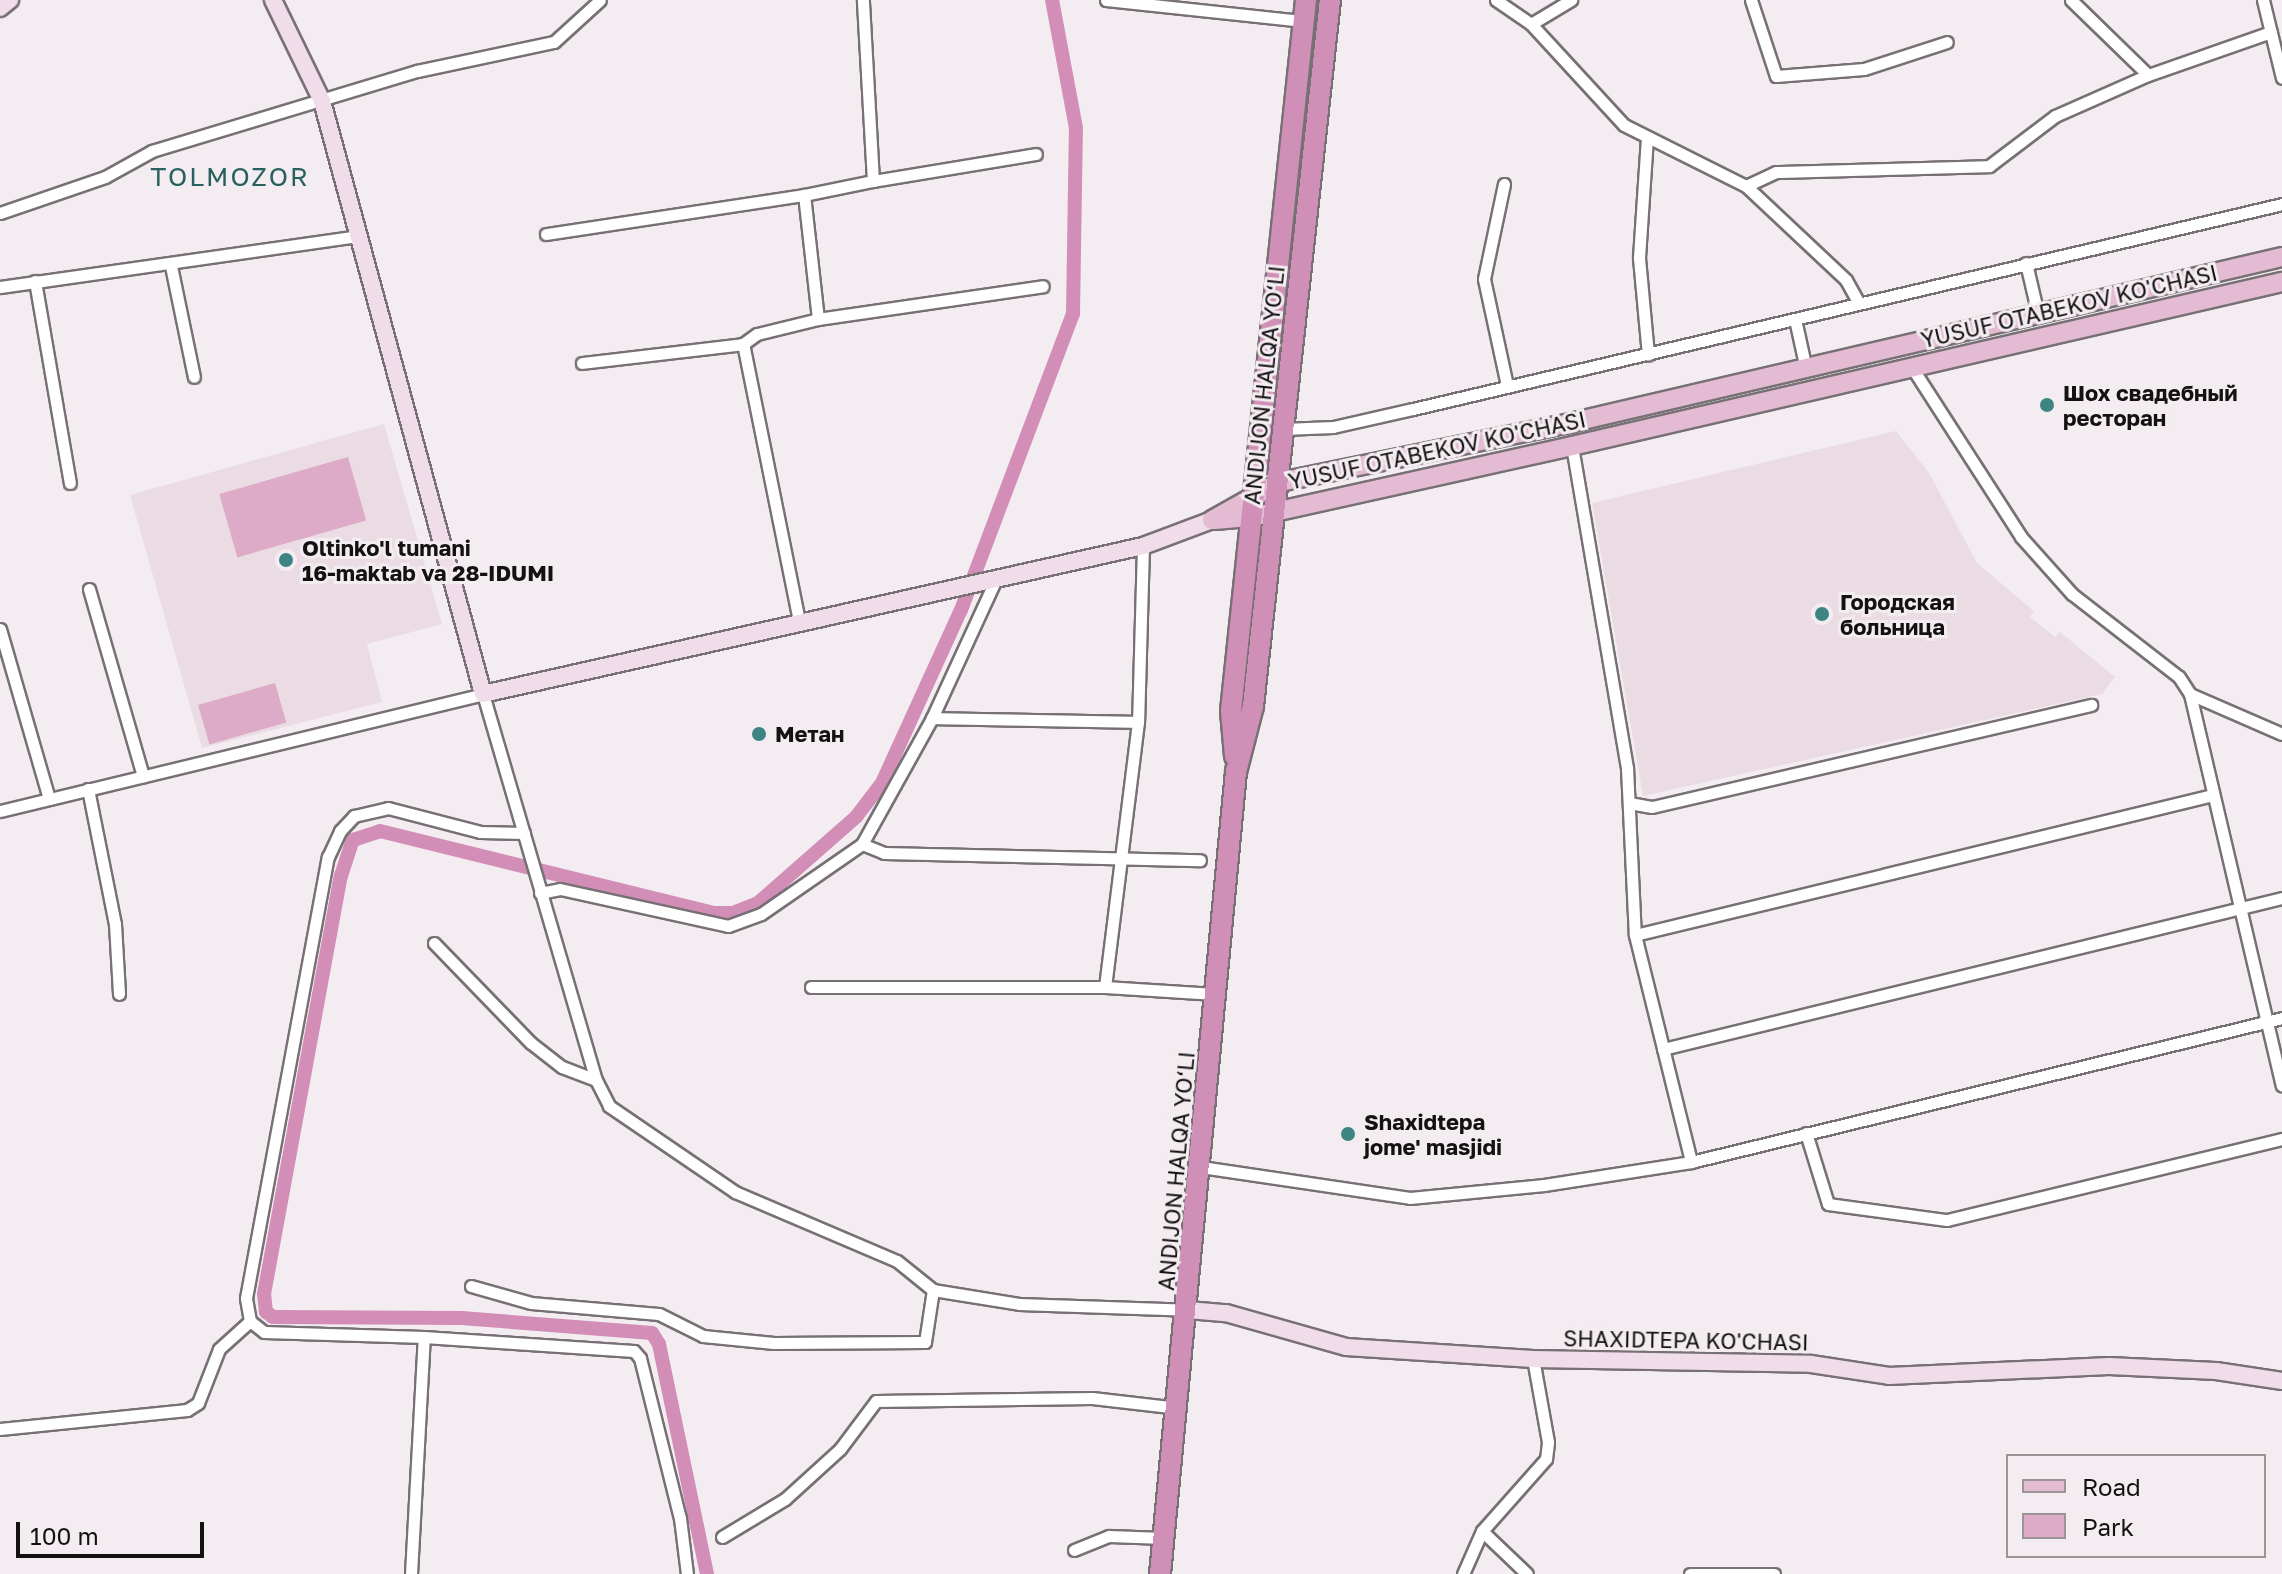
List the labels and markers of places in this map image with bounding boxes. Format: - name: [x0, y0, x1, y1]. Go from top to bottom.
- place label: Шох свадебный ресторан: [2063, 379, 2238, 430]
- marker: Шох свадебный ресторан: [2038, 396, 2056, 414]
- place label: Oltinko'l tumani 16-maktab va 28-IDUMI: [302, 534, 554, 586]
- marker: Oltinko'l tumani 16-maktab va 28-IDUMI: [277, 551, 295, 569]
- place label: Городская больница: [1840, 588, 1955, 640]
- marker: Городская больница: [1811, 603, 1833, 625]
- place label: Метан: [775, 721, 844, 747]
- marker: Метан: [750, 725, 768, 743]
- place label: Shaxidtepa jome' masjidi: [1364, 1108, 1502, 1160]
- marker: Shaxidtepa jome' masjidi: [1339, 1125, 1357, 1143]

